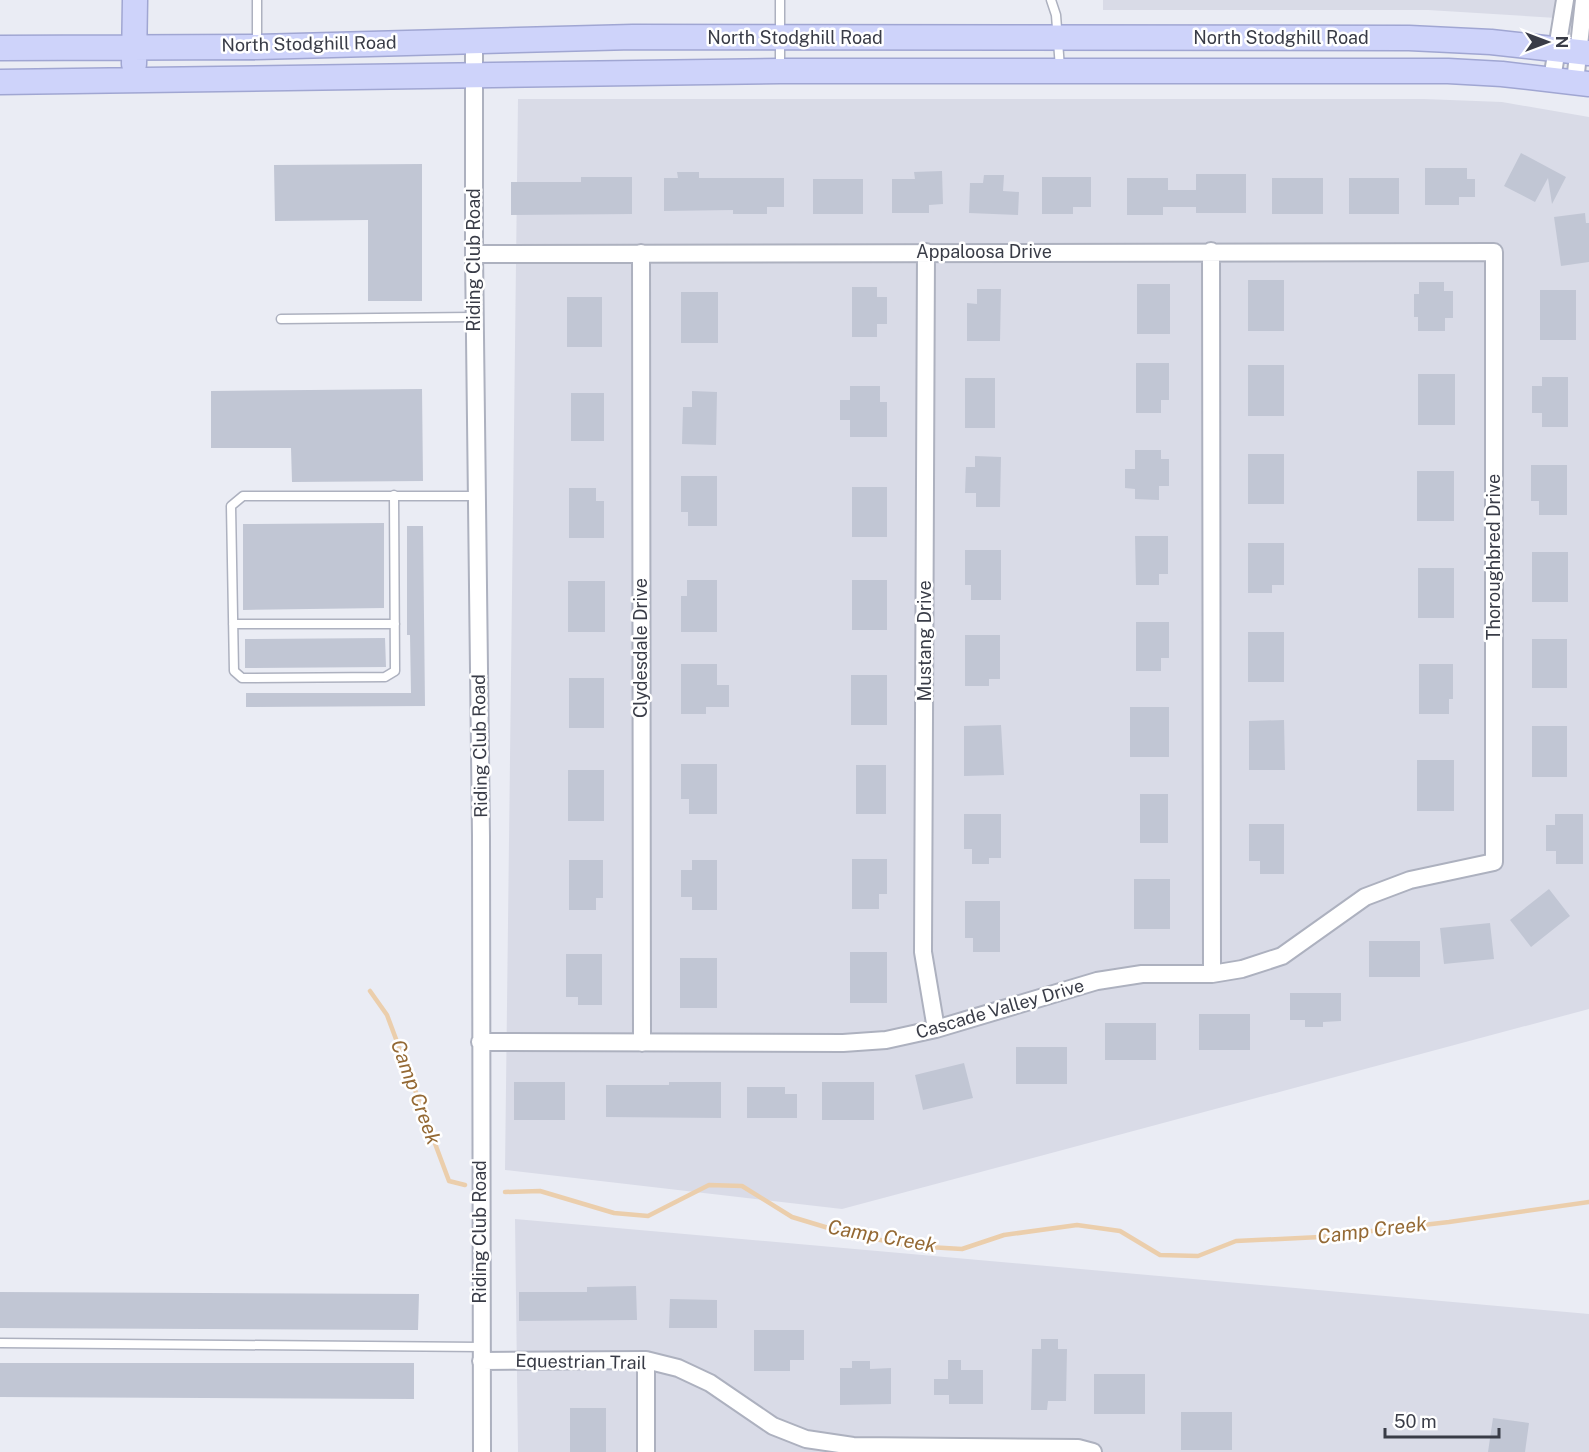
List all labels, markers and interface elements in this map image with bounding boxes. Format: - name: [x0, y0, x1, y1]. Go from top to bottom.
- north arrow: [1517, 12, 1577, 72]
- street label: North Stodghill Road: [707, 27, 883, 48]
- street label: North Stodghill Road: [1193, 27, 1369, 48]
- street label: North Stodghill Road: [221, 31, 397, 56]
- text: N: [1552, 36, 1571, 48]
- street label: Riding Club Road: [463, 188, 484, 332]
- street label: Appaloosa Drive: [916, 241, 1052, 262]
- street label: Thoroughbred Drive: [1483, 474, 1504, 640]
- street label: Clydesdale Drive: [630, 578, 651, 718]
- street label: Mustang Drive: [914, 580, 935, 702]
- street label: Riding Club Road: [468, 674, 491, 818]
- street label: Cascade Valley Drive: [913, 974, 1086, 1043]
- water label: Camp Creek: [386, 1036, 446, 1148]
- street label: Riding Club Road: [469, 1160, 490, 1304]
- water label: Camp Creek: [1316, 1211, 1428, 1249]
- water label: Camp Creek: [826, 1215, 938, 1257]
- street label: Equestrian Trail: [515, 1350, 647, 1373]
- scale bar: [1385, 1401, 1499, 1439]
- text: 50 m: [1394, 1411, 1437, 1432]

